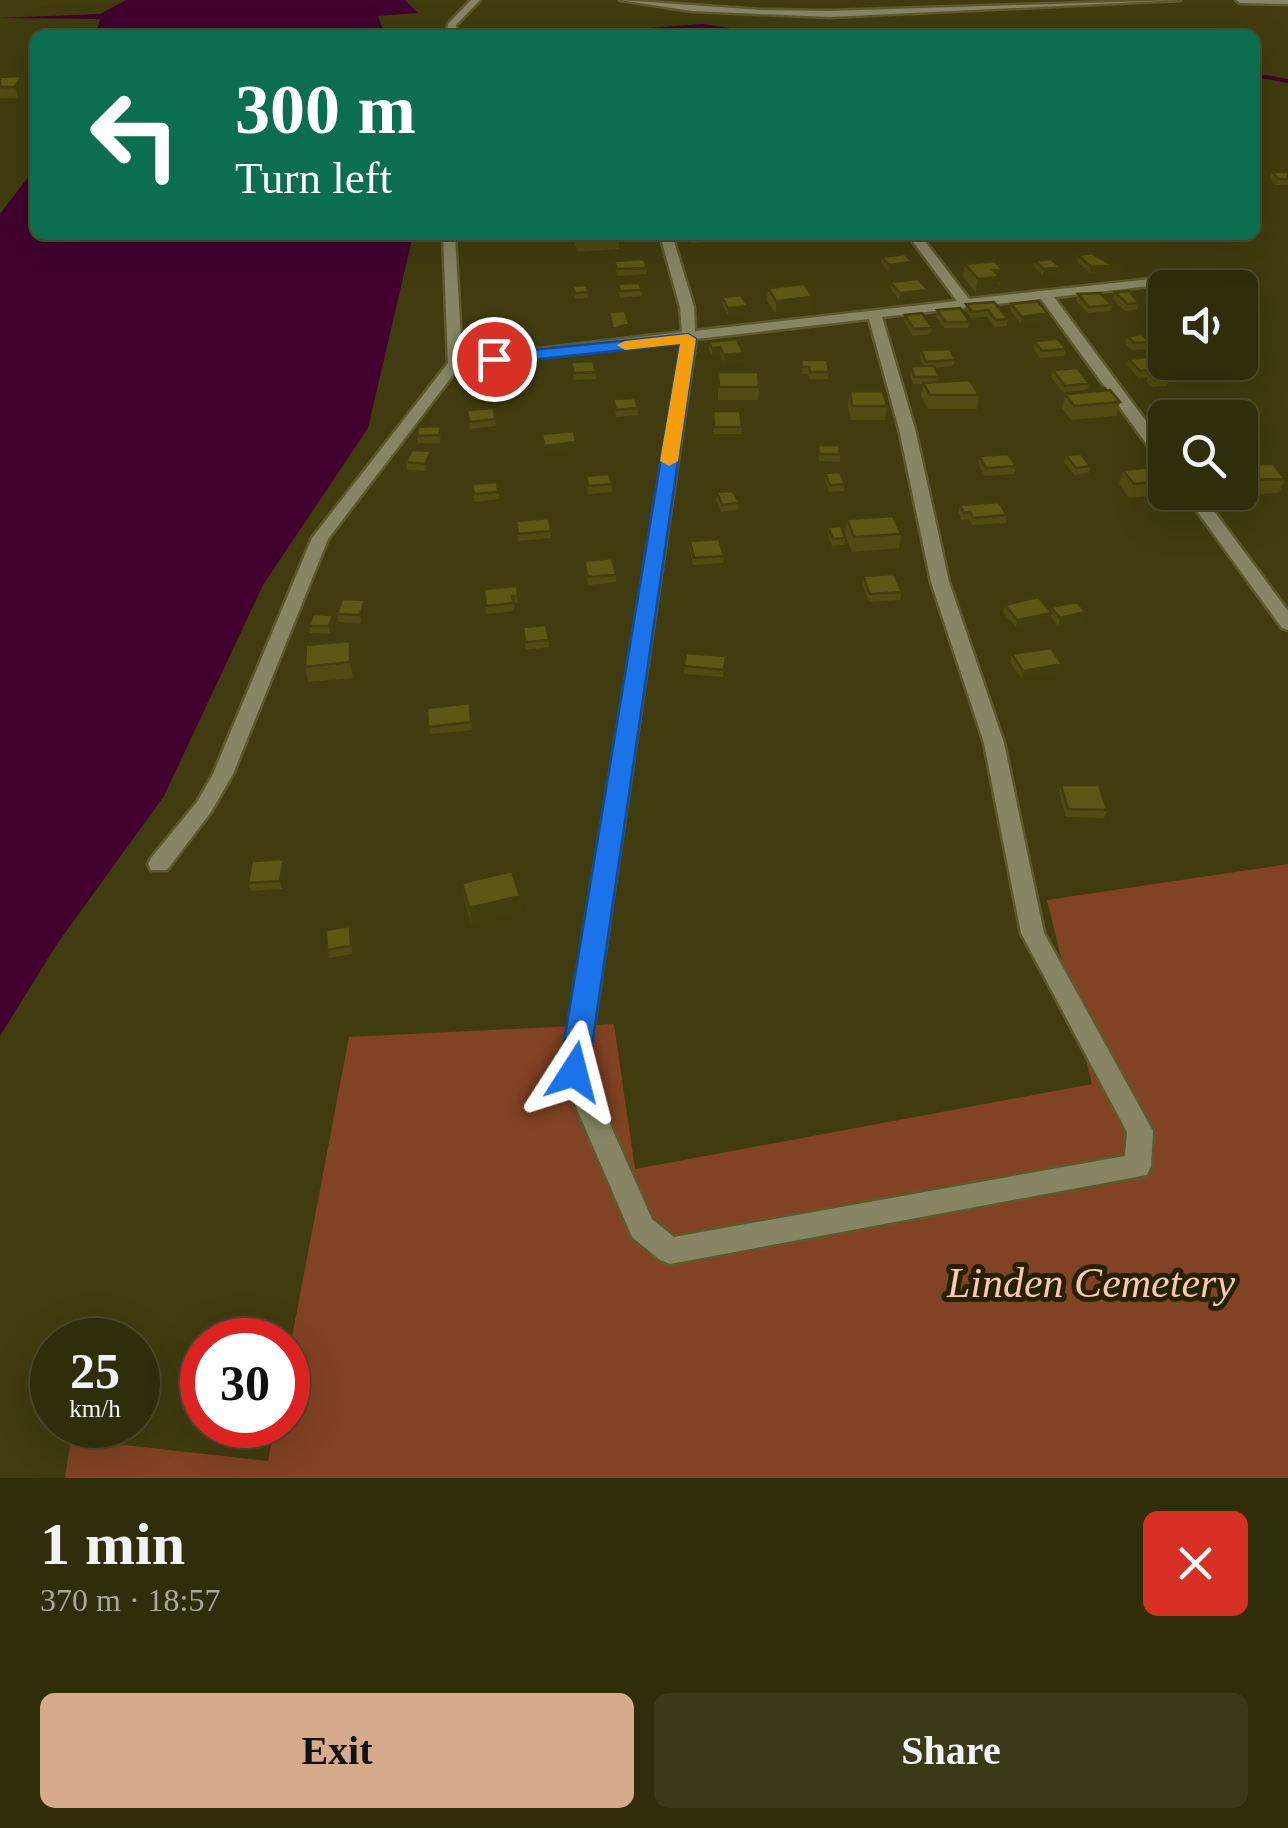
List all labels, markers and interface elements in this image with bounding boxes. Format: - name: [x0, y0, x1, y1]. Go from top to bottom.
- icon: left: [70, 70, 200, 200]
- text: 300 m: [235, 71, 416, 148]
- text: Turn left: [235, 153, 392, 203]
- map controls: [1148, 270, 1258, 510]
- button: sound: [1148, 270, 1258, 380]
- pin: [452, 317, 537, 402]
- icon: arrive: [467, 332, 522, 387]
- button: search: [1148, 400, 1258, 510]
- position arrow: [522, 1020, 626, 1124]
- park label: Linden Cemetery: [946, 1260, 1235, 1306]
- speed limit sign: 30: [180, 1318, 310, 1448]
- text: 25: [70, 1343, 120, 1399]
- text: km/h: [69, 1395, 121, 1422]
- text: 1 min: [40, 1511, 185, 1577]
- button: close: [1143, 1511, 1248, 1616]
- text: 370 m · 18:57: [40, 1582, 220, 1618]
- button: Exit: [40, 1693, 634, 1808]
- button: Share: [654, 1693, 1248, 1808]

